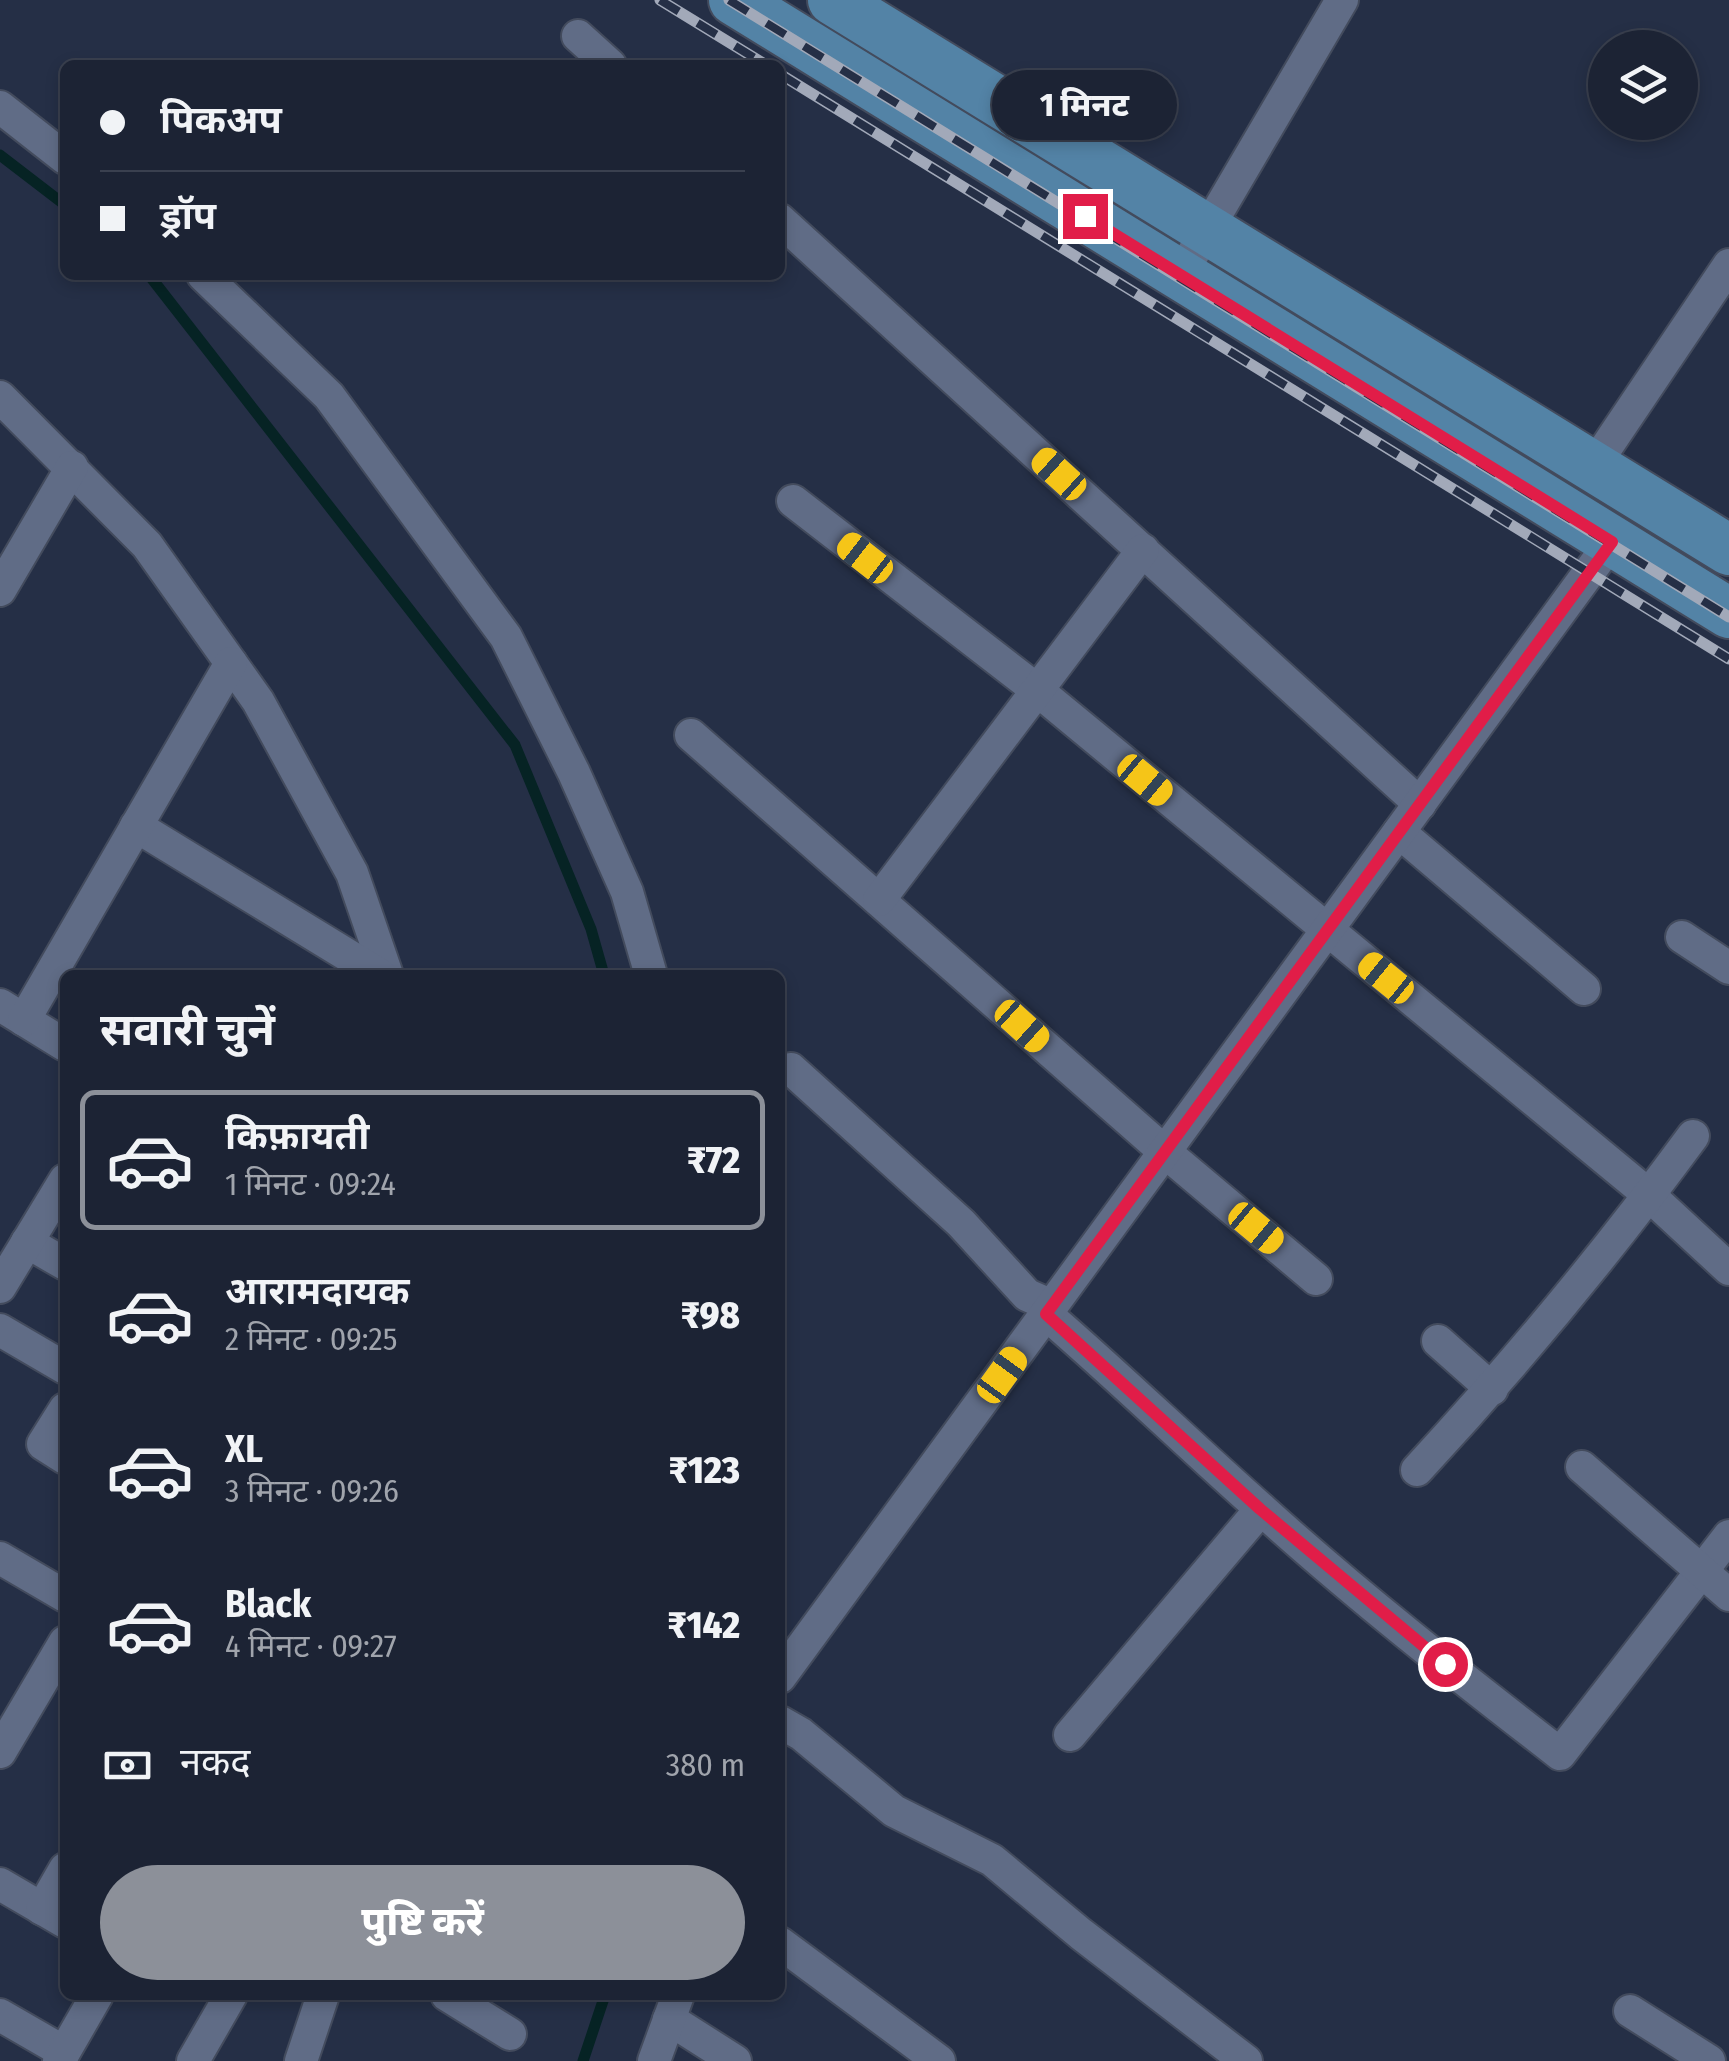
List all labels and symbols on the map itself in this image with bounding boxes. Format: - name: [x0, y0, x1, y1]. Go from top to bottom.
- callout: 1 मिनट: [992, 71, 1178, 141]
- route end: [1063, 194, 1108, 239]
- car: [1027, 443, 1091, 505]
- car: [832, 528, 898, 588]
- car: [1112, 749, 1178, 811]
- car: [1353, 947, 1419, 1009]
- car: [990, 995, 1054, 1057]
- car: [1223, 1197, 1289, 1259]
- car: [972, 1342, 1032, 1408]
- route start: [1423, 1642, 1468, 1687]

